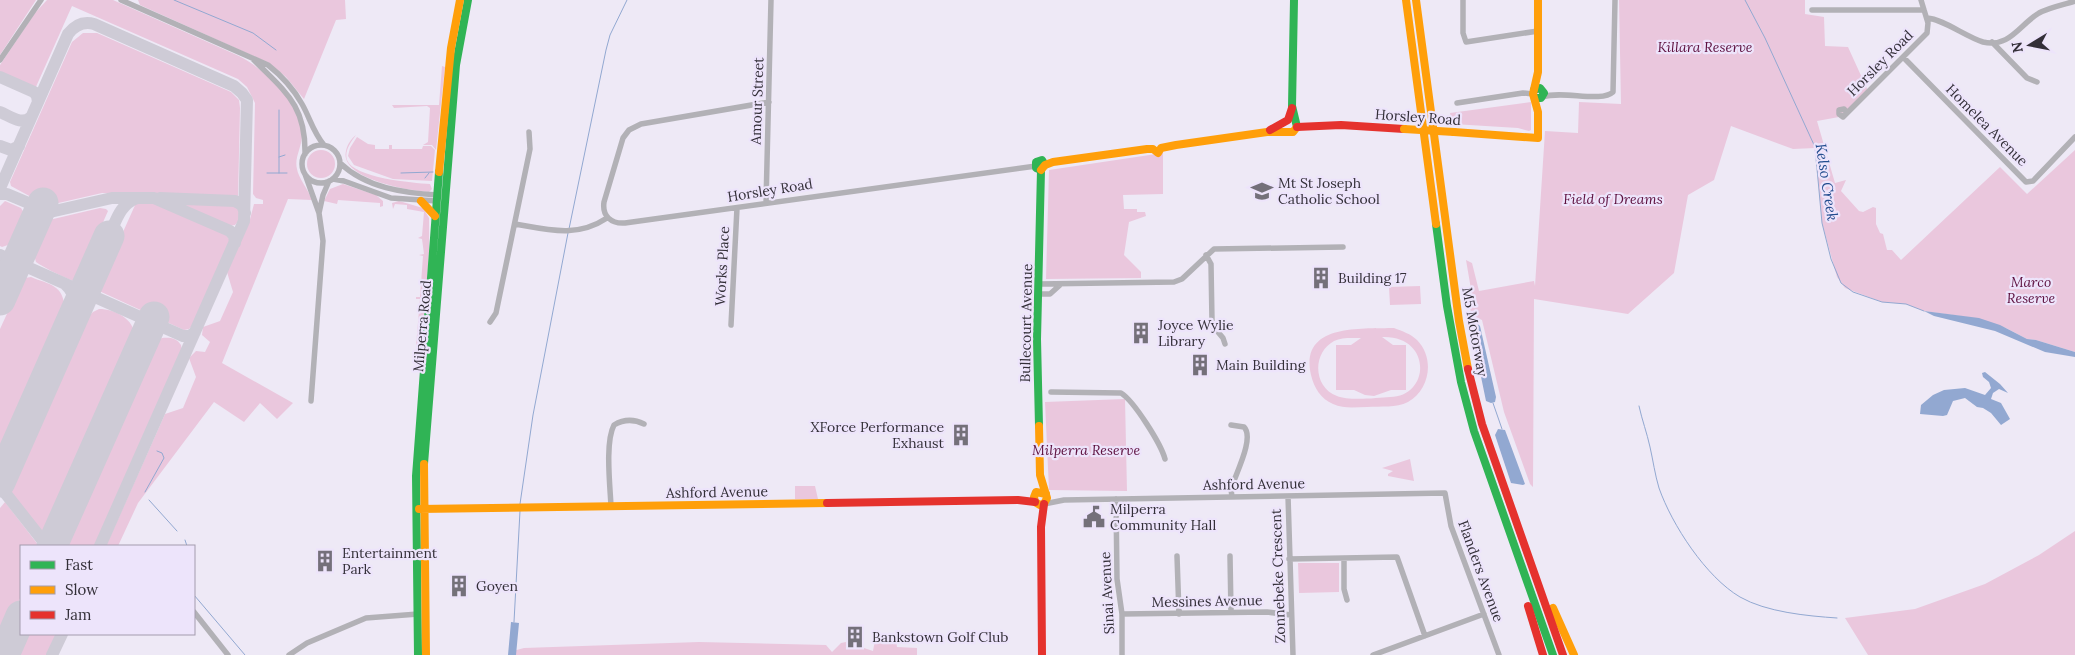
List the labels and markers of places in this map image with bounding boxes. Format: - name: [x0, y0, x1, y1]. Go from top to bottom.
- place label: Mt St Joseph Catholic School: [1278, 174, 1380, 208]
- school or university icon: Mt St Joseph Catholic School: [1249, 178, 1275, 204]
- building icon: Building 17: [1308, 265, 1334, 291]
- place label: Building 17: [1338, 269, 1407, 287]
- place label: Joyce Wylie Library: [1157, 316, 1234, 350]
- building icon: Joyce Wylie Library: [1128, 320, 1154, 346]
- building icon: Main Building: [1187, 352, 1213, 378]
- place label: Main Building: [1216, 356, 1306, 374]
- place label: XForce Performance Exhaust: [811, 418, 945, 452]
- building icon: XForce Performance Exhaust: [948, 422, 974, 448]
- place label: Milperra Community Hall: [1110, 500, 1216, 534]
- public building icon: Milperra Community Hall: [1081, 504, 1107, 530]
- place label: Entertainment Park: [342, 544, 438, 578]
- building icon: Entertainment Park: [312, 548, 338, 574]
- building icon: Goyen: [446, 573, 472, 599]
- place label: Goyen: [476, 577, 519, 595]
- building icon: Bankstown Golf Club: [842, 624, 868, 650]
- place label: Bankstown Golf Club: [872, 628, 1008, 646]

